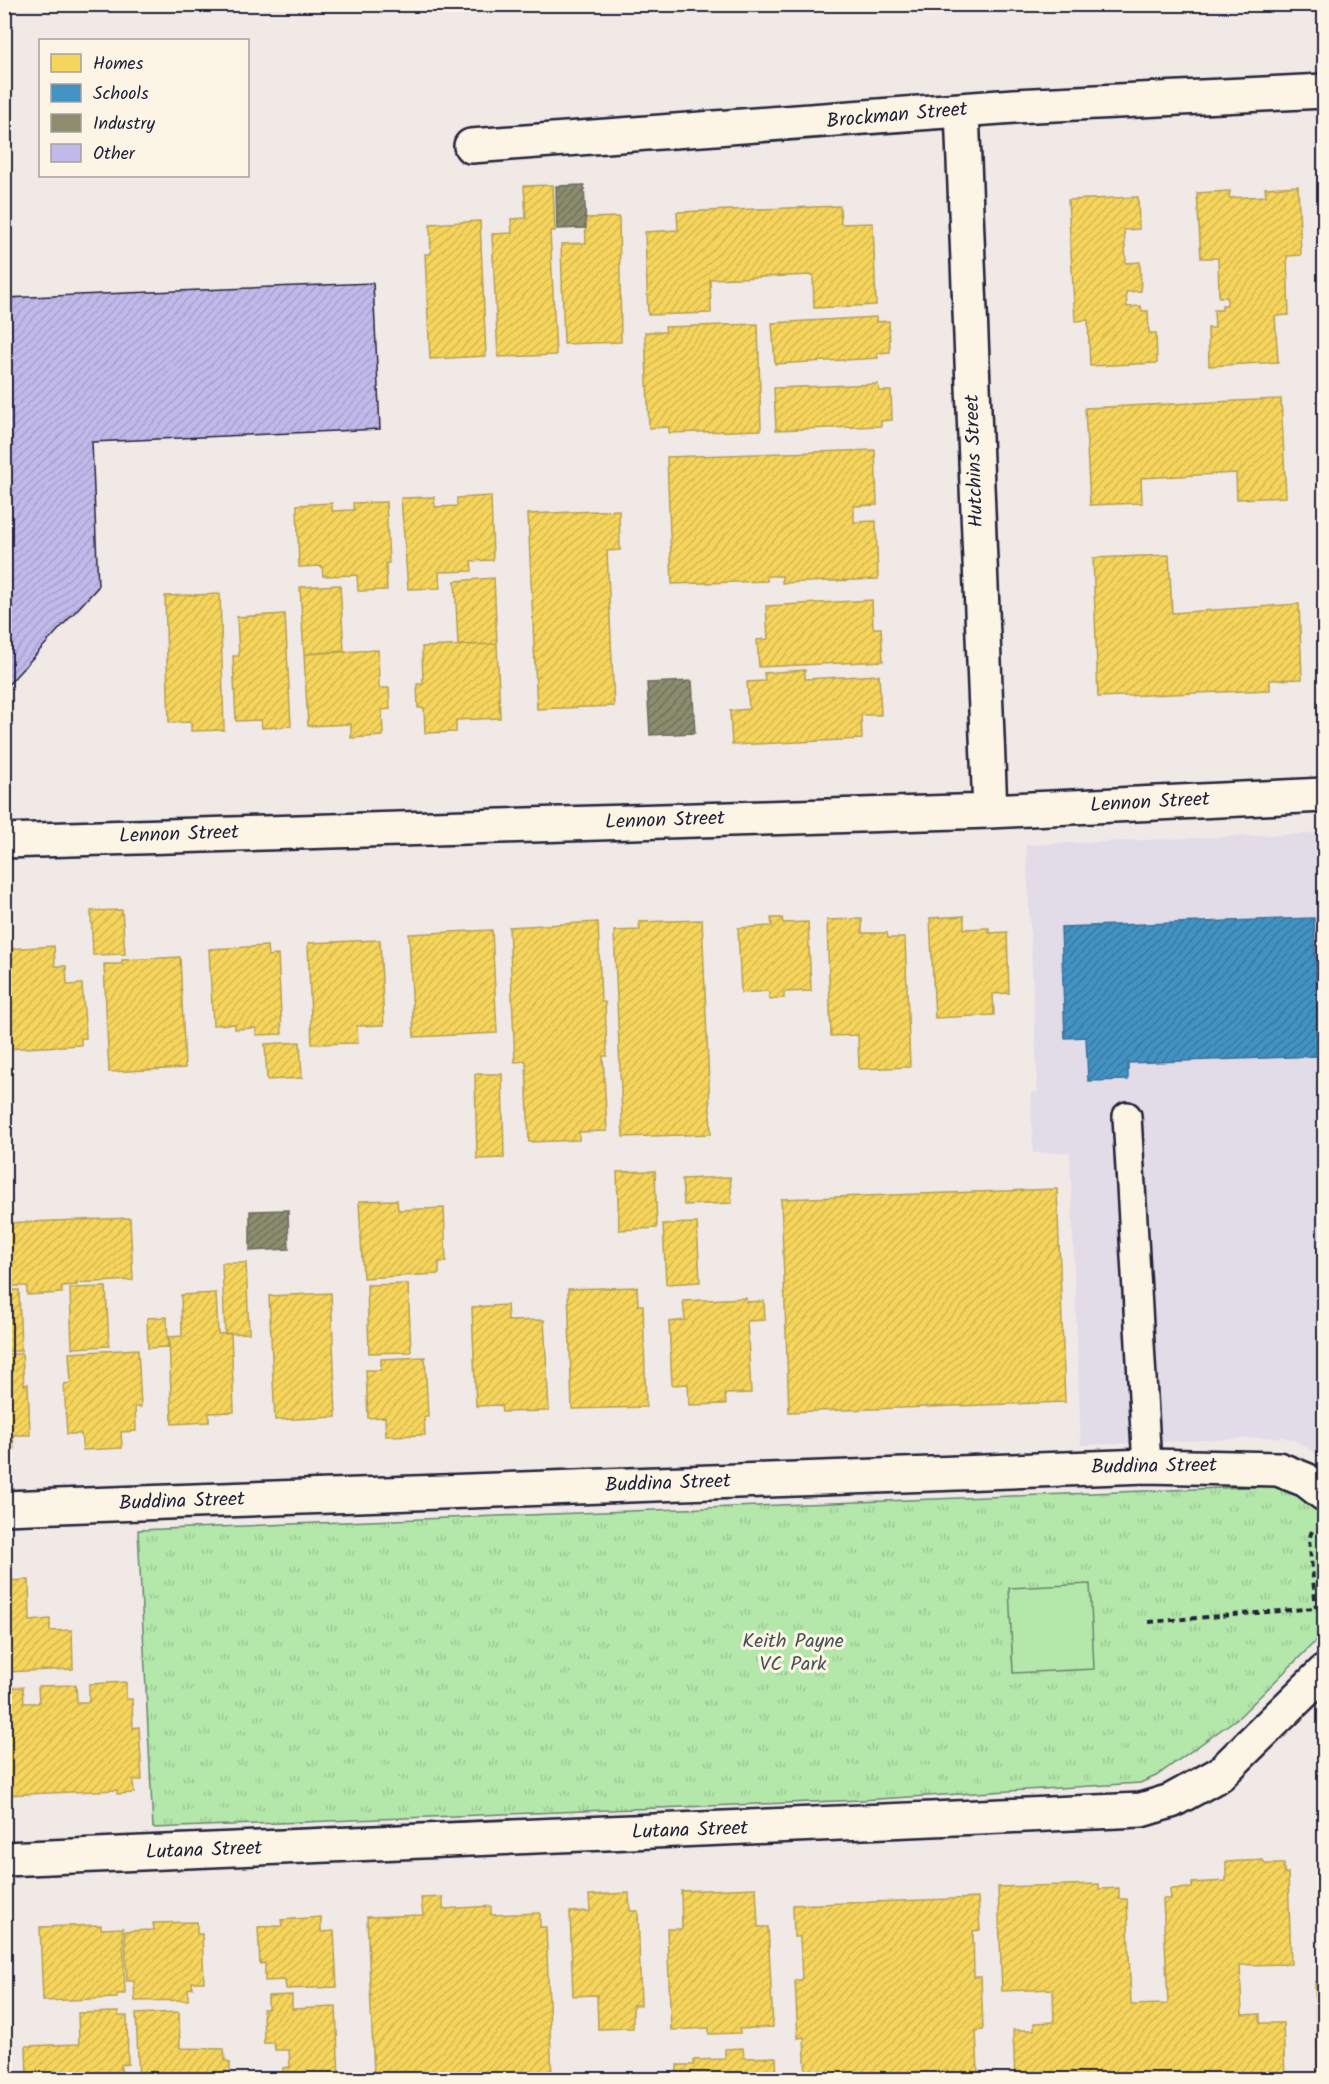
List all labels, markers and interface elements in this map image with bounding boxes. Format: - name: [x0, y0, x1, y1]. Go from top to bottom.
- legend: [39, 39, 249, 177]
- text: Homes: [93, 50, 144, 79]
- text: Schools: [93, 80, 149, 109]
- street label: Brockman Street: [825, 94, 969, 138]
- text: Industry: [93, 110, 155, 139]
- text: Other: [93, 140, 136, 169]
- street label: Hutchins Street: [957, 394, 993, 528]
- street label: Lennon Street: [1089, 784, 1211, 822]
- street label: Lennon Street: [605, 803, 726, 839]
- street label: Lennon Street: [119, 817, 240, 853]
- street label: Buddina Street: [1091, 1450, 1217, 1484]
- street label: Buddina Street: [605, 1466, 732, 1502]
- street label: Buddina Street: [119, 1484, 246, 1520]
- park label: Keith Payne VC Park: [742, 1626, 844, 1681]
- street label: Lutana Street: [631, 1813, 749, 1849]
- street label: Lutana Street: [145, 1833, 263, 1869]

